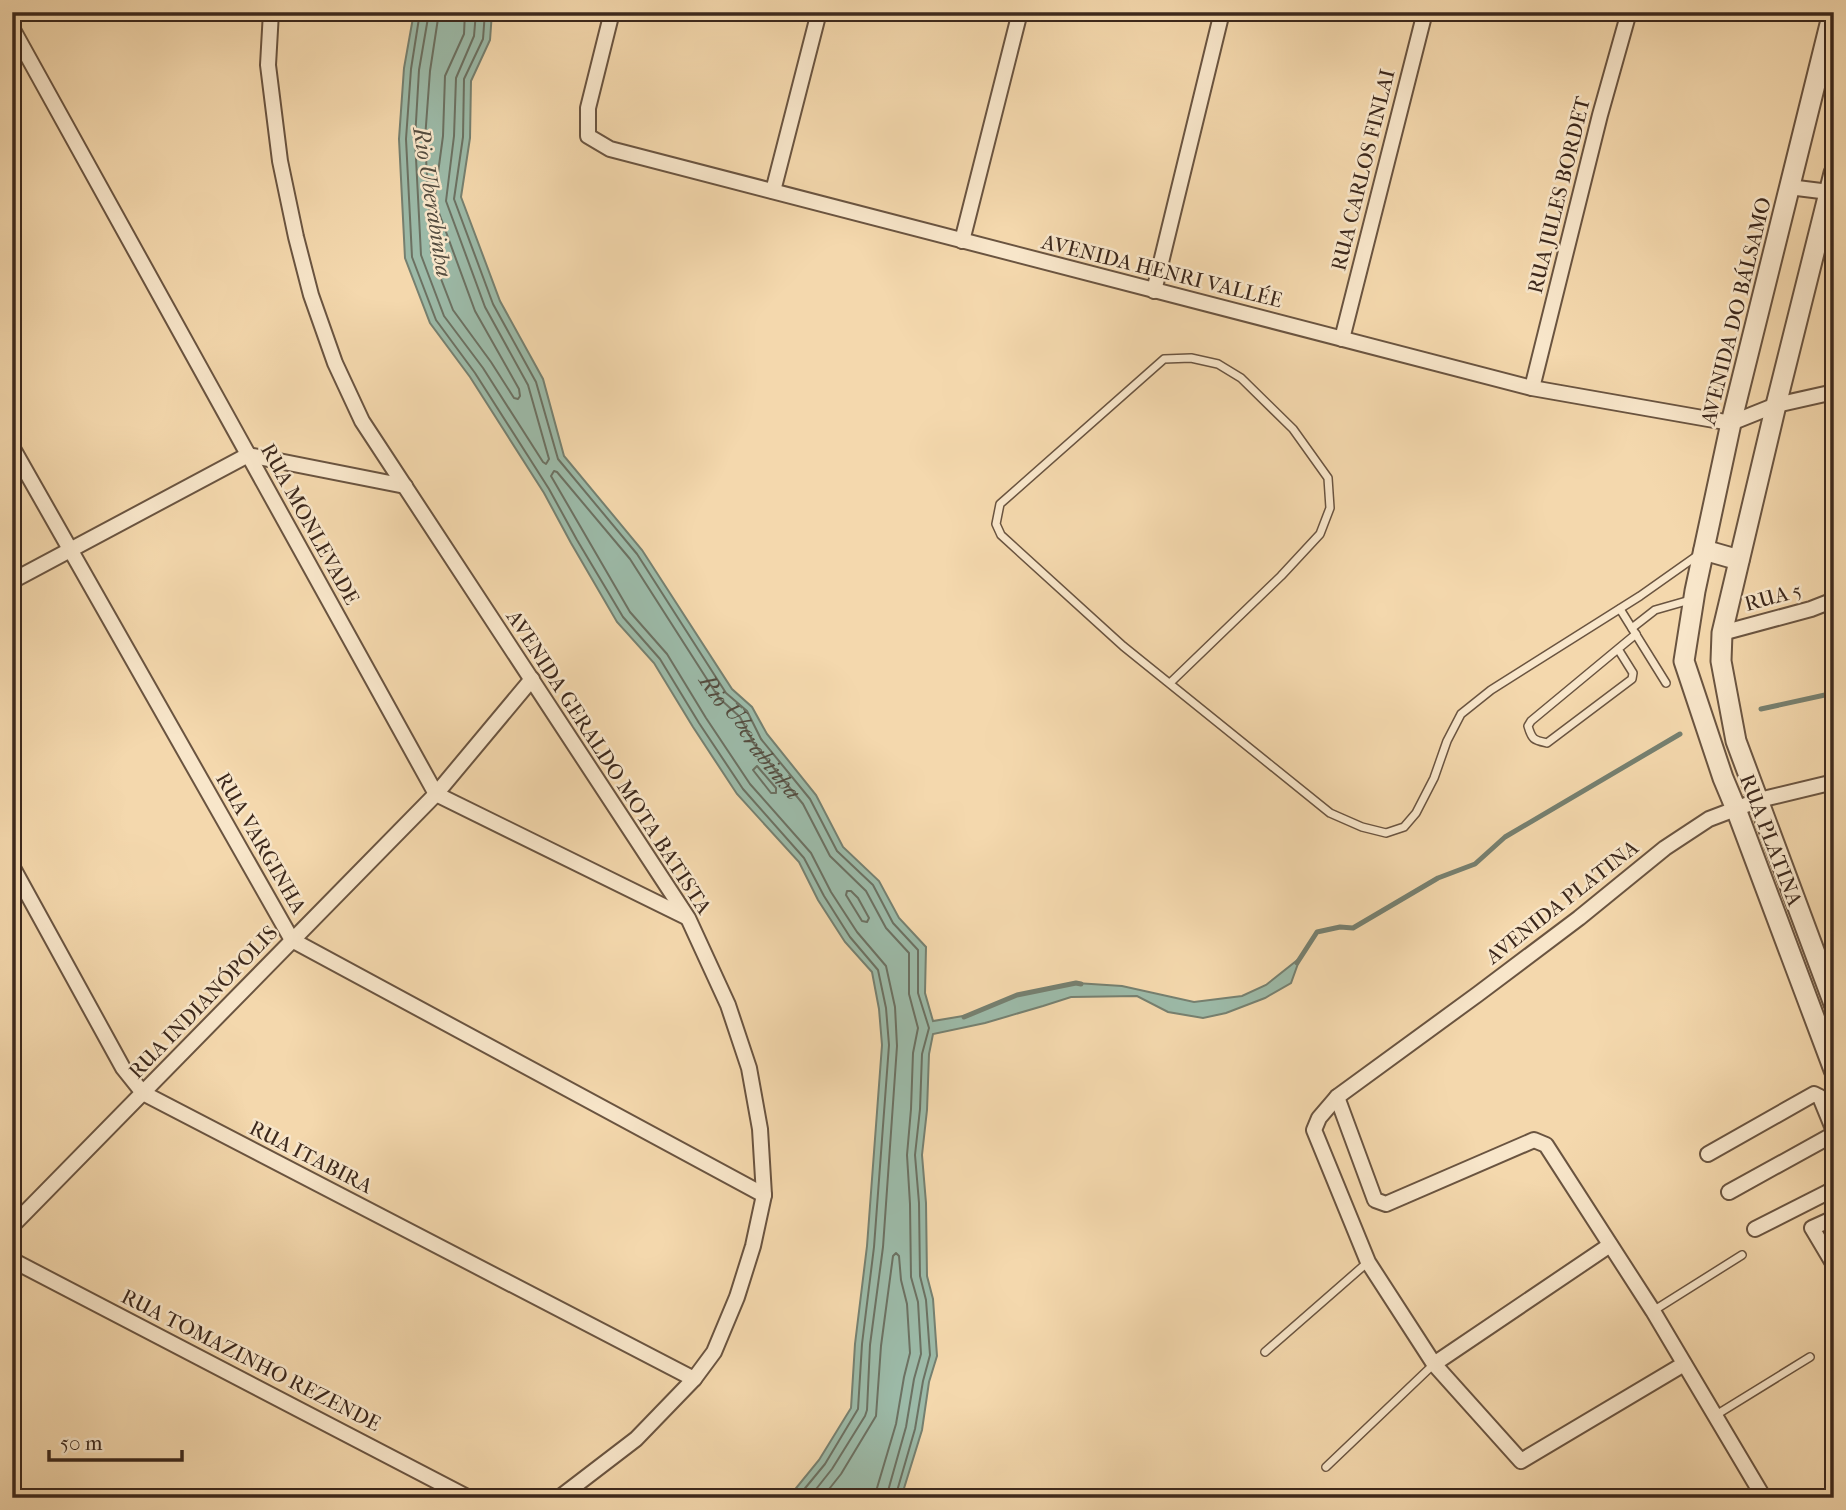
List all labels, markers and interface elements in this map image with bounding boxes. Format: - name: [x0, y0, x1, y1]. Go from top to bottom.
- street label: RUA CARLOS FINLAI: [1326, 67, 1400, 273]
- street label: RUA JULES BORDET: [1523, 93, 1595, 296]
- water label: Rio Uberabinha: [407, 123, 458, 279]
- street label: AVENIDA DO BÁLSAMO: [1696, 195, 1776, 428]
- street label: AVENIDA HENRI VALLÉE: [1038, 229, 1285, 313]
- street label: RUA MONLEVADE: [256, 439, 364, 609]
- street label: RUA 5: [1742, 578, 1804, 616]
- street label: AVENIDA GERALDO MOTA BATISTA: [501, 605, 717, 919]
- water label: Rio Uberabinha: [692, 668, 807, 805]
- street label: RUA VARGINHA: [211, 768, 311, 918]
- street label: RUA PLATINA: [1735, 771, 1807, 910]
- street label: AVENIDA PLATINA: [1480, 835, 1643, 970]
- street label: RUA INDIANÓPOLIS: [123, 920, 282, 1084]
- street label: RUA ITABIRA: [245, 1116, 377, 1198]
- street label: RUA TOMAZINHO REZENDE: [117, 1284, 385, 1436]
- scale bar: [49, 1419, 182, 1463]
- text: 50 m: [60, 1431, 103, 1455]

